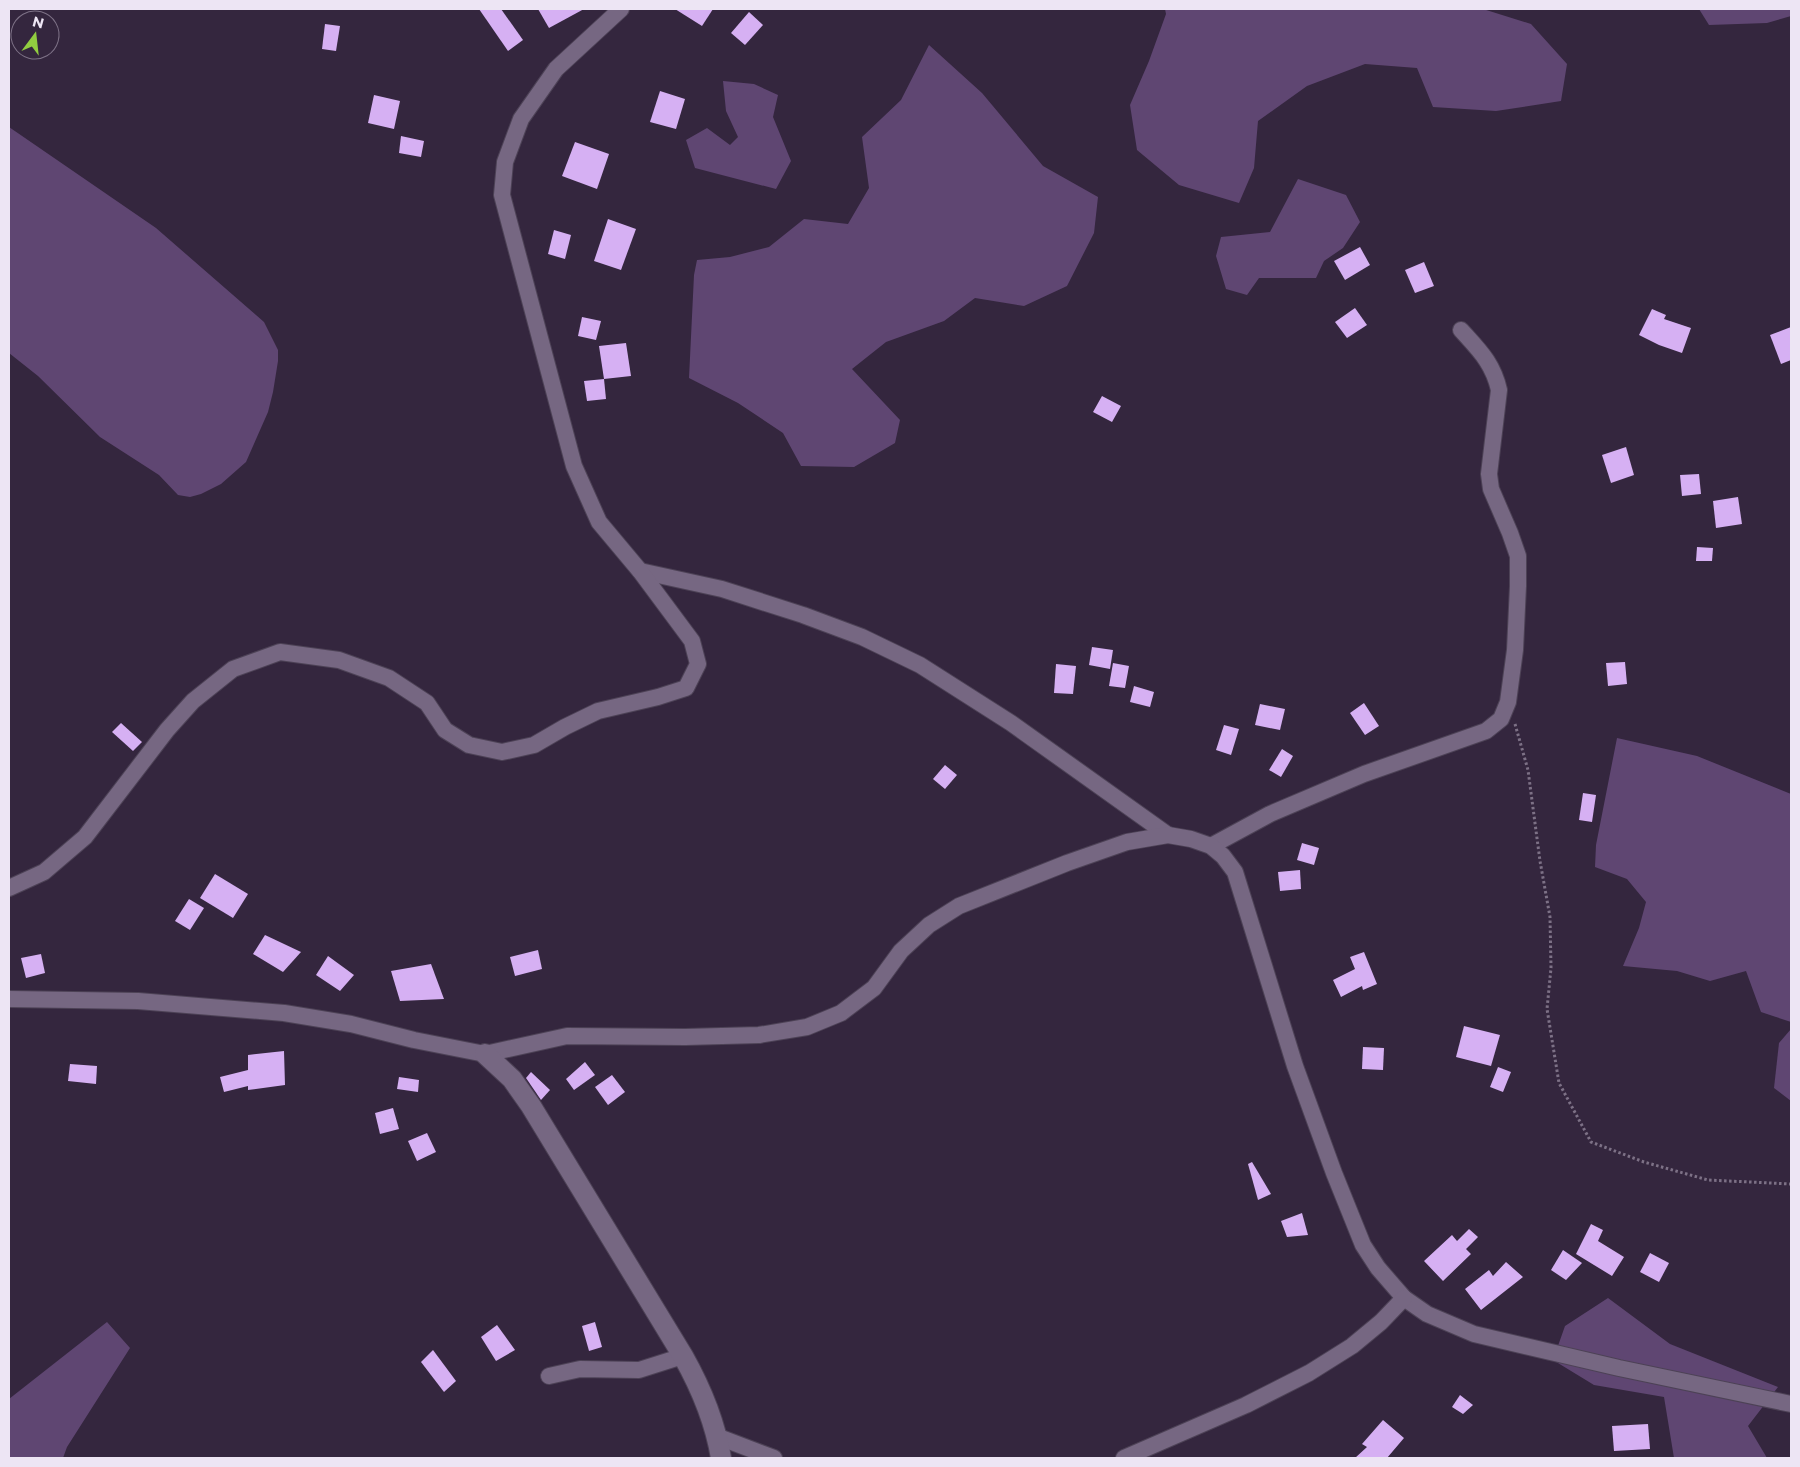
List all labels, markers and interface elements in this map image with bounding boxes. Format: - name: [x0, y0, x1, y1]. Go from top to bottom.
- north arrow: [10, 10, 60, 60]
- text: N: [31, 12, 46, 33]

